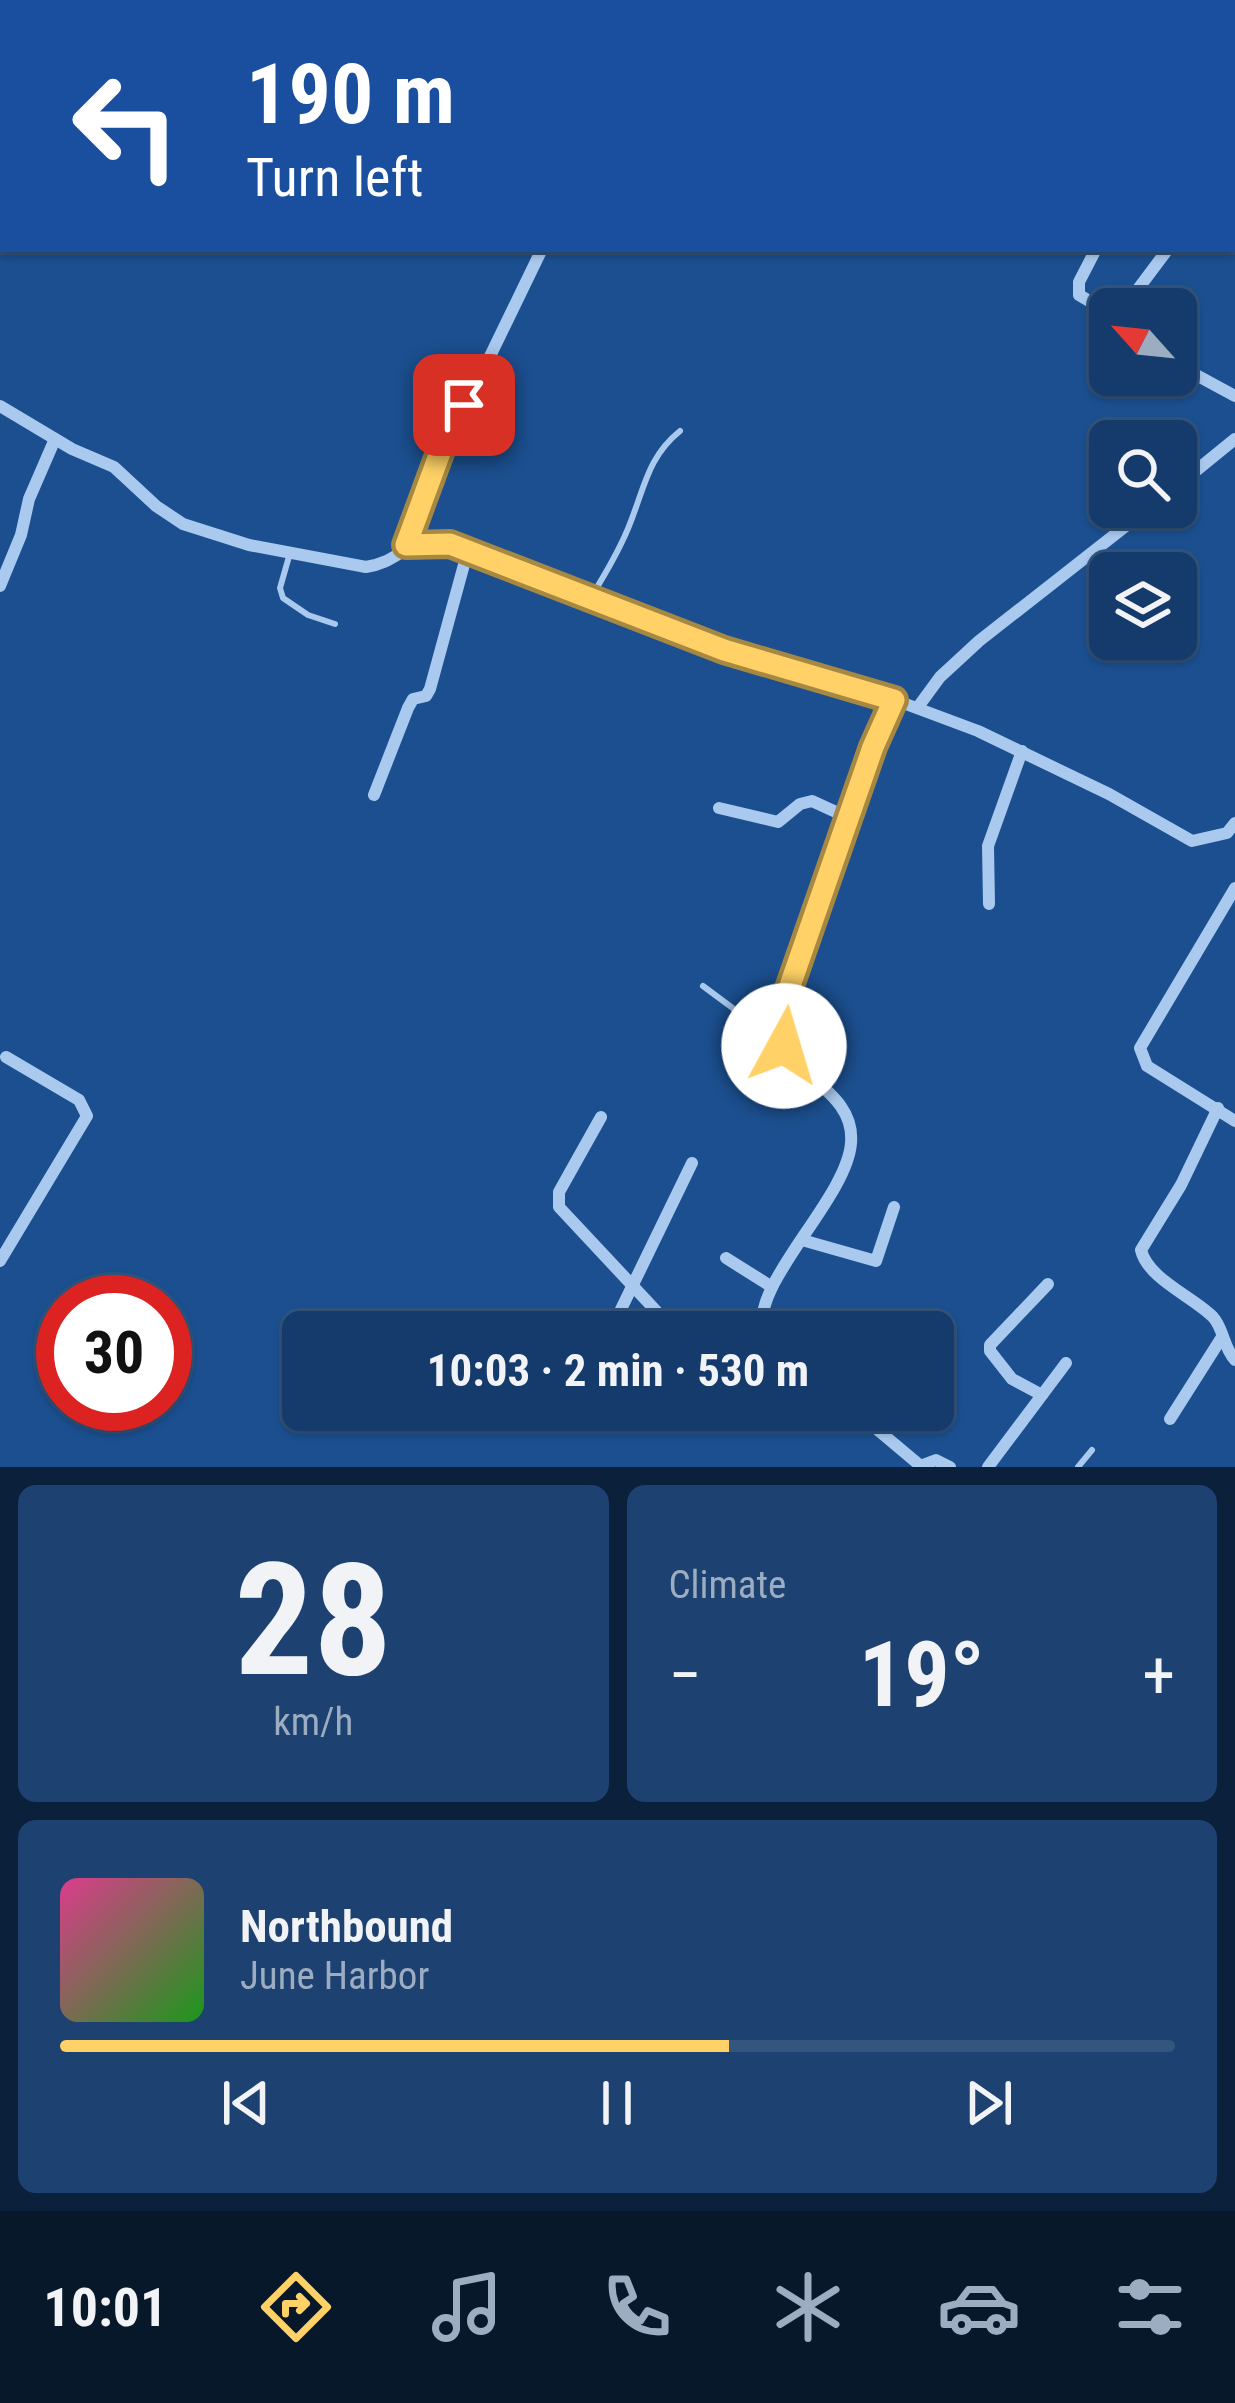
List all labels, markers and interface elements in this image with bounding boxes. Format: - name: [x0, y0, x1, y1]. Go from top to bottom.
- text: 190 m: [246, 45, 455, 144]
- icon: left: [48, 48, 204, 204]
- text: Turn left: [246, 146, 423, 209]
- north arrow: [1089, 288, 1197, 396]
- map controls: [1089, 288, 1197, 660]
- pin: [413, 354, 515, 456]
- icon: arrive: [431, 372, 497, 438]
- button: search: [1089, 420, 1197, 528]
- button: layers: [1089, 552, 1197, 660]
- position arrow: [721, 983, 847, 1109]
- speed limit sign: 30: [36, 1275, 192, 1431]
- text: 10:03 · 2 min · 530 m: [427, 1344, 809, 1397]
- text: 28: [234, 1529, 392, 1712]
- text: Climate: [669, 1562, 786, 1608]
- text: 19°: [859, 1623, 985, 1728]
- text: −: [669, 1637, 702, 1714]
- text: +: [1142, 1637, 1175, 1714]
- text: km/h: [273, 1699, 353, 1745]
- text: Northbound: [240, 1900, 453, 1953]
- text: June Harbor: [240, 1953, 429, 1999]
- icon: previous: [213, 2070, 279, 2136]
- icon: pause: [584, 2070, 650, 2136]
- icon: next: [956, 2070, 1022, 2136]
- icon: directions: [254, 2265, 338, 2349]
- icon: music: [425, 2265, 509, 2349]
- icon: phone: [595, 2265, 679, 2349]
- icon: climate: [766, 2265, 850, 2349]
- icon: car: [937, 2265, 1021, 2349]
- icon: filters: [1108, 2265, 1192, 2349]
- text: 10:01: [43, 2276, 167, 2339]

